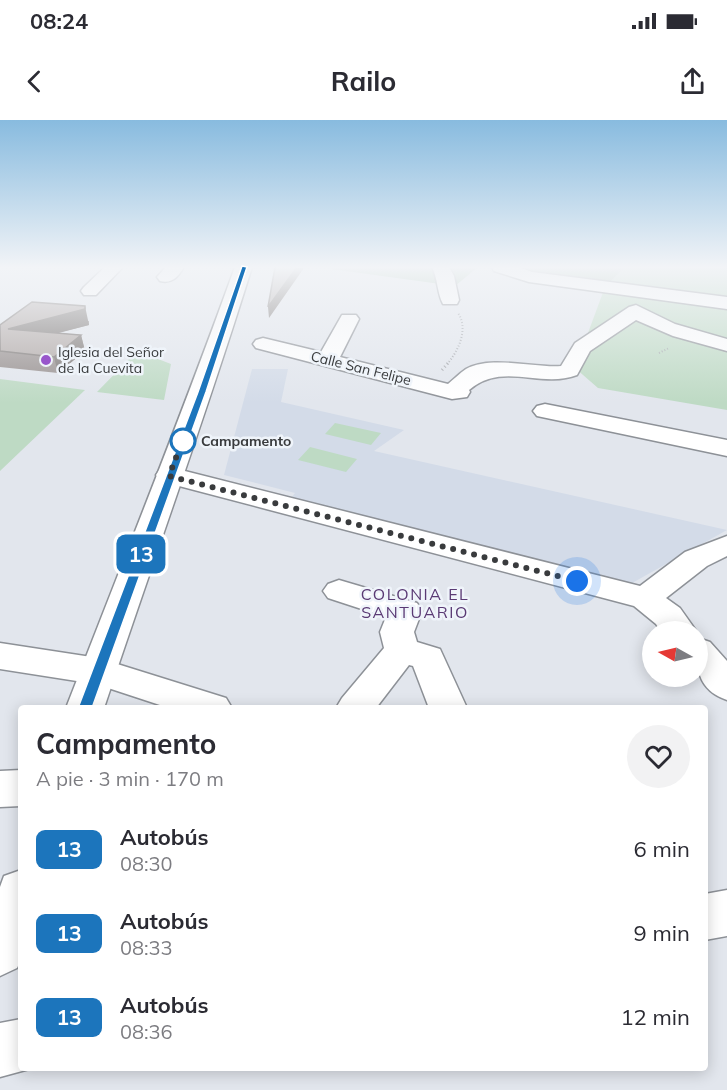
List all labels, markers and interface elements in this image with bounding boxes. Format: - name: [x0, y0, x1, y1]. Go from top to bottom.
- text: 08:24: [30, 7, 88, 35]
- text: Railo: [331, 64, 396, 98]
- icon: back: [18, 65, 51, 98]
- icon: share: [676, 65, 709, 98]
- place label: Iglesia del Señor de la Cuevita: [58, 343, 165, 377]
- street label: Calle San Felipe: [309, 347, 413, 389]
- marker: Iglesia del Señor de la Cuevita: [39, 353, 53, 367]
- marker: Campamento: [170, 428, 196, 454]
- place label: Campamento: [201, 432, 291, 450]
- line badge: 13: [114, 534, 168, 574]
- text: 13: [128, 541, 154, 567]
- your location: [562, 566, 592, 596]
- district label: COLONIA EL SANTUARIO: [361, 584, 469, 622]
- north arrow: [642, 621, 708, 687]
- map controls: [642, 621, 708, 687]
- button: heart: [627, 725, 690, 788]
- text: Campamento: [36, 726, 216, 761]
- text: A pie · 3 min · 170 m: [36, 766, 224, 791]
- text: Autobús: [120, 823, 209, 851]
- text: 6 min: [634, 835, 690, 863]
- text: 13: [56, 836, 82, 862]
- text: 08:30: [120, 851, 173, 876]
- text: Autobús: [120, 907, 209, 935]
- text: 9 min: [634, 919, 690, 947]
- text: 13: [56, 920, 82, 946]
- text: 08:33: [120, 935, 173, 960]
- text: Autobús: [120, 991, 209, 1019]
- text: 12 min: [620, 1003, 690, 1031]
- text: 13: [56, 1004, 82, 1030]
- text: 08:36: [120, 1019, 173, 1044]

